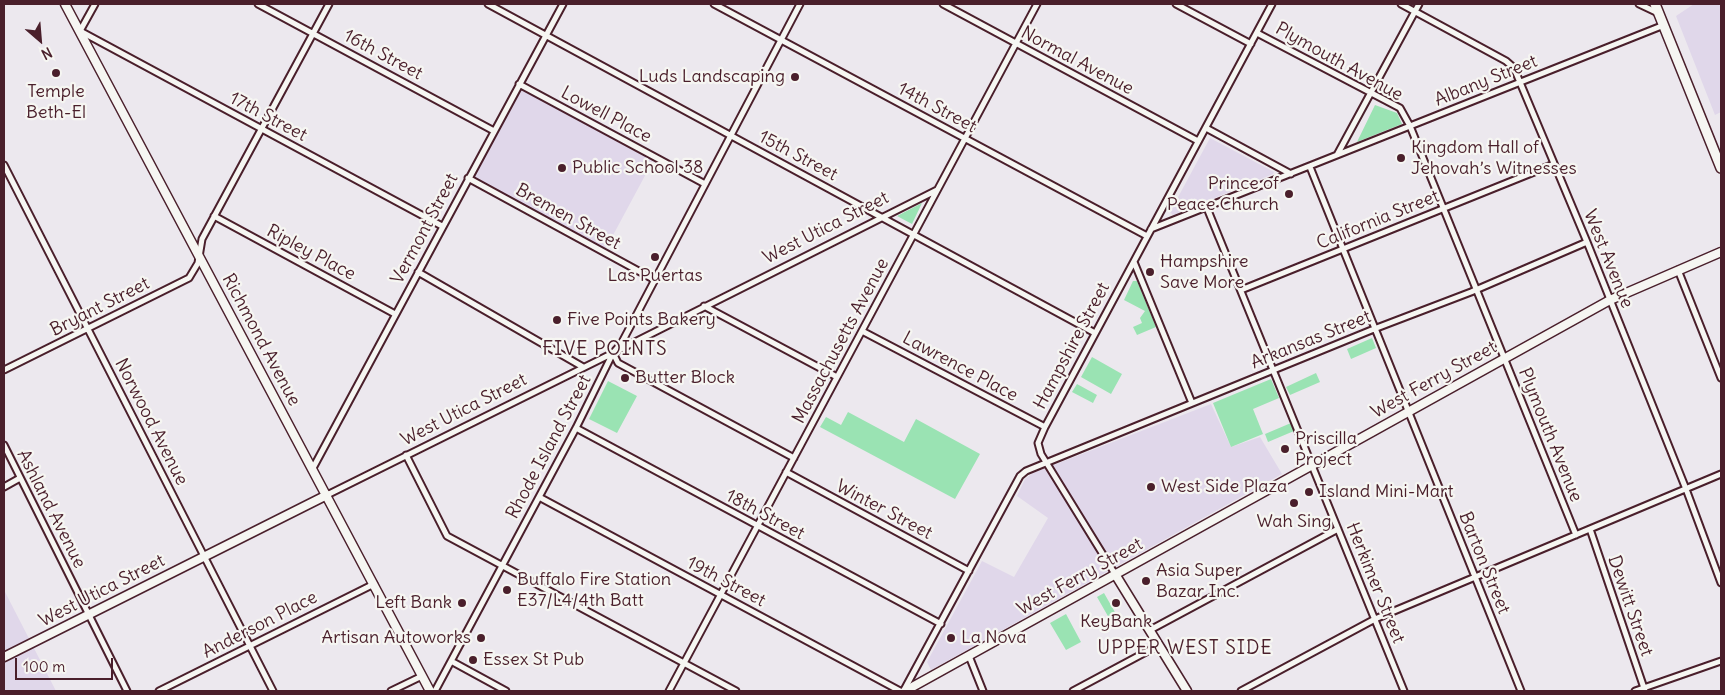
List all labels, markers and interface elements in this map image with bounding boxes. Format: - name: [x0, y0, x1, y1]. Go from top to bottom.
- north arrow: [15, 15, 65, 65]
- street label: Plymouth Avenue: [1271, 18, 1407, 106]
- street label: Normal Avenue: [1017, 22, 1137, 100]
- street label: 16th Street: [340, 25, 426, 85]
- text: N: [38, 43, 55, 64]
- street label: Albany Street: [1432, 51, 1540, 111]
- place label: Luds Landscaping: [639, 66, 785, 88]
- marker: Temple Beth-El: [50, 67, 62, 79]
- marker: Luds Landscaping: [789, 71, 801, 83]
- street label: 14th Street: [894, 78, 980, 138]
- place label: Temple Beth-El: [26, 81, 86, 124]
- street label: Lowell Place: [557, 82, 655, 148]
- street label: 17th Street: [226, 88, 310, 146]
- street label: 15th Street: [755, 126, 841, 186]
- place label: Kingdom Hall of Jehovah’s Witnesses: [1411, 137, 1577, 180]
- marker: Kingdom Hall of Jehovah’s Witnesses: [1395, 152, 1407, 164]
- place label: Public School 38: [572, 157, 703, 179]
- marker: Public School 38: [556, 162, 568, 174]
- street label: Vermont Street: [387, 170, 463, 288]
- place label: Prince of Peace Church: [1167, 173, 1279, 215]
- street label: Bremen Street: [512, 179, 624, 255]
- street label: California Street: [1314, 186, 1442, 254]
- street label: West Utica Street: [760, 187, 892, 269]
- marker: Prince of Peace Church: [1283, 188, 1295, 200]
- street label: West Avenue: [1578, 207, 1638, 311]
- street label: Ripley Place: [263, 221, 359, 285]
- marker: Las Puertas: [649, 251, 661, 263]
- place label: Hampshire Save More: [1160, 251, 1248, 294]
- street label: Massachusetts Avenue: [788, 255, 894, 427]
- place label: Las Puertas: [607, 265, 703, 287]
- marker: Hampshire Save More: [1144, 266, 1156, 278]
- street label: Richmond Avenue: [217, 270, 305, 410]
- street label: Bryant Street: [47, 273, 153, 341]
- street label: Hampshire Street: [1029, 279, 1115, 413]
- street label: Arkansas Street: [1248, 306, 1374, 374]
- place label: Five Points Bakery: [567, 309, 716, 331]
- marker: Five Points Bakery: [551, 314, 563, 326]
- street label: Lawrence Place: [899, 328, 1021, 406]
- street label: West Ferry Street: [1368, 337, 1500, 423]
- district label: FIVE POINTS: [541, 339, 669, 361]
- street label: Norwood Avenue: [110, 355, 192, 489]
- street label: Plymouth Avenue: [1513, 365, 1587, 505]
- place label: Butter Block: [635, 367, 735, 389]
- street label: West Utica Street: [398, 369, 530, 451]
- street label: Rhode Island Street: [502, 371, 596, 523]
- marker: Butter Block: [619, 372, 631, 384]
- place label: Priscilla Project: [1295, 428, 1357, 470]
- marker: Priscilla Project: [1279, 443, 1291, 455]
- street label: Ashland Avenue: [12, 446, 90, 572]
- street label: Winter Street: [832, 476, 936, 544]
- place label: West Side Plaza: [1161, 476, 1287, 498]
- marker: West Side Plaza: [1145, 481, 1157, 493]
- place label: Island Mini-Mart: [1319, 481, 1454, 503]
- street label: 18th Street: [722, 485, 808, 545]
- marker: Island Mini-Mart: [1303, 486, 1315, 498]
- marker: Wah Sing: [1288, 497, 1300, 509]
- street label: Barton Street: [1454, 509, 1514, 617]
- place label: Wah Sing: [1256, 511, 1332, 533]
- street label: Herkimer Street: [1341, 520, 1409, 646]
- street label: West Ferry Street: [1014, 534, 1146, 620]
- street label: West Utica Street: [36, 550, 168, 632]
- street label: 19th Street: [683, 552, 769, 612]
- street label: Dewitt Street: [1603, 553, 1657, 659]
- place label: Asia Super Bazar Inc.: [1156, 560, 1242, 602]
- place label: Buffalo Fire Station E37/L4/4th Batt: [517, 569, 671, 612]
- marker: Asia Super Bazar Inc.: [1140, 575, 1152, 587]
- marker: Buffalo Fire Station E37/L4/4th Batt: [501, 584, 513, 596]
- street label: Anderson Place: [199, 587, 321, 663]
- place label: Left Bank: [375, 592, 452, 614]
- marker: Left Bank: [456, 597, 468, 609]
- marker: KeyBank: [1110, 597, 1122, 609]
- place label: KeyBank: [1080, 611, 1152, 633]
- place label: Artisan Autoworks: [322, 627, 471, 649]
- place label: La Nova: [961, 627, 1027, 649]
- marker: Artisan Autoworks: [475, 632, 487, 644]
- marker: La Nova: [945, 632, 957, 644]
- district label: UPPER WEST SIDE: [1095, 638, 1275, 660]
- scale bar: [18, 648, 115, 680]
- place label: Essex St Pub: [483, 649, 584, 671]
- marker: Essex St Pub: [467, 654, 479, 666]
- text: 100 m: [23, 657, 65, 676]

